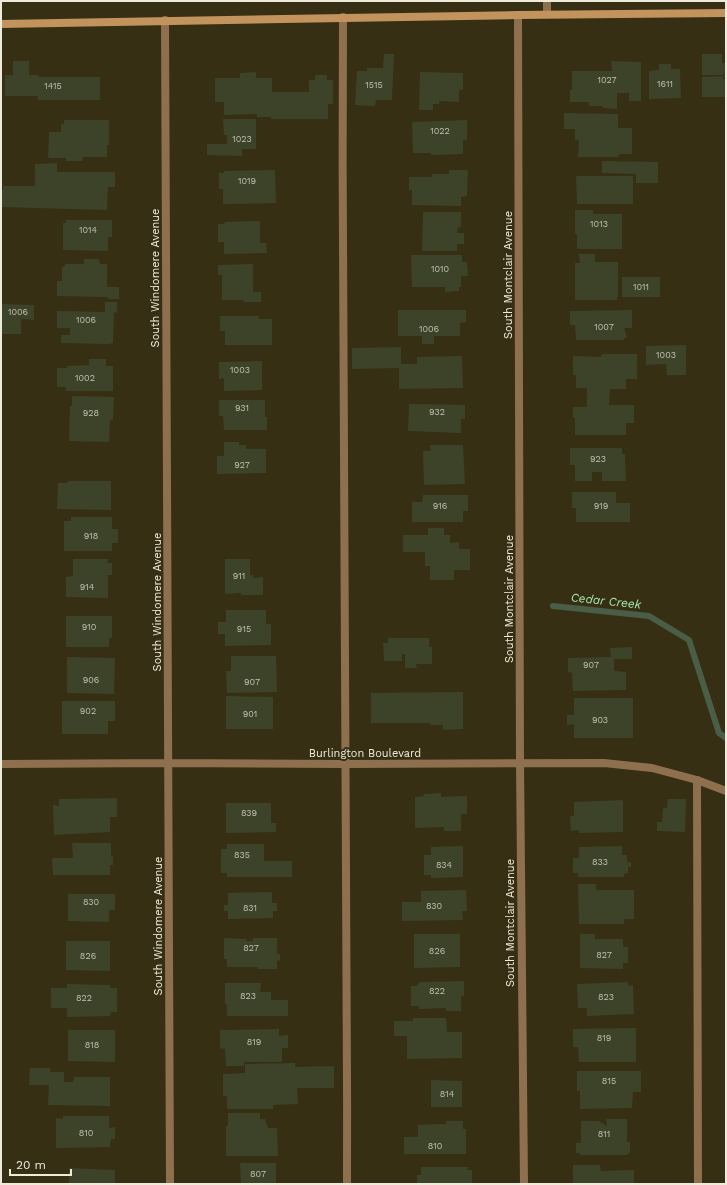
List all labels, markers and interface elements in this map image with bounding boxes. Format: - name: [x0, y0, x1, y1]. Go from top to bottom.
- house number: 1027: [597, 75, 617, 85]
- house number: 1611: [657, 79, 673, 89]
- house number: 1515: [365, 80, 383, 90]
- house number: 1415: [44, 81, 62, 91]
- house number: 1022: [430, 126, 450, 136]
- house number: 1023: [232, 134, 252, 144]
- house number: 1019: [238, 176, 256, 186]
- street label: South Windomere Avenue: [149, 209, 162, 347]
- street label: South Montclair Avenue: [502, 211, 515, 339]
- house number: 1013: [590, 219, 608, 229]
- house number: 1014: [79, 225, 98, 235]
- house number: 1010: [431, 264, 450, 274]
- house number: 1011: [633, 282, 649, 292]
- house number: 1006: [8, 307, 28, 317]
- house number: 1006: [76, 315, 96, 325]
- house number: 1007: [594, 322, 614, 332]
- house number: 1006: [419, 324, 439, 334]
- house number: 1003: [656, 350, 676, 360]
- house number: 1003: [230, 365, 250, 375]
- house number: 1002: [75, 373, 95, 383]
- house number: 931: [235, 403, 249, 413]
- house number: 932: [429, 407, 445, 417]
- house number: 928: [83, 408, 99, 418]
- house number: 923: [590, 454, 606, 464]
- house number: 927: [234, 460, 250, 470]
- house number: 916: [433, 501, 447, 511]
- house number: 919: [594, 501, 608, 511]
- house number: 918: [84, 531, 98, 541]
- street label: South Windomere Avenue: [151, 533, 164, 671]
- street label: South Montclair Avenue: [503, 535, 516, 663]
- house number: 911: [233, 571, 245, 581]
- house number: 914: [80, 582, 95, 592]
- water label: Cedar Creek: [570, 590, 642, 612]
- house number: 910: [82, 622, 97, 632]
- house number: 915: [237, 624, 251, 634]
- house number: 907: [583, 660, 599, 670]
- house number: 906: [83, 675, 99, 685]
- house number: 907: [244, 677, 260, 687]
- house number: 902: [80, 706, 96, 716]
- house number: 901: [243, 709, 257, 719]
- house number: 903: [592, 715, 608, 725]
- street label: Burlington Boulevard: [309, 747, 421, 760]
- house number: 839: [241, 808, 257, 818]
- house number: 835: [234, 850, 250, 860]
- street label: South Windomere Avenue: [152, 857, 165, 995]
- house number: 833: [592, 857, 608, 867]
- street label: South Montclair Avenue: [504, 859, 517, 987]
- house number: 834: [436, 860, 453, 870]
- house number: 830: [83, 897, 100, 907]
- house number: 830: [426, 901, 443, 911]
- house number: 831: [243, 903, 257, 913]
- house number: 827: [243, 943, 259, 953]
- house number: 826: [429, 946, 445, 956]
- house number: 827: [596, 950, 612, 960]
- house number: 826: [80, 951, 96, 961]
- house number: 822: [429, 986, 445, 996]
- house number: 823: [240, 991, 256, 1001]
- house number: 823: [598, 992, 614, 1002]
- house number: 822: [76, 993, 92, 1003]
- house number: 819: [597, 1033, 611, 1043]
- house number: 819: [247, 1037, 261, 1047]
- house number: 818: [85, 1040, 99, 1050]
- house number: 815: [602, 1076, 616, 1086]
- house number: 814: [440, 1089, 455, 1099]
- house number: 810: [79, 1128, 94, 1138]
- house number: 811: [598, 1129, 610, 1139]
- house number: 810: [428, 1141, 443, 1151]
- scale bar: [10, 1151, 71, 1177]
- text: 20 m: [16, 1158, 46, 1172]
- house number: 807: [250, 1169, 266, 1179]

